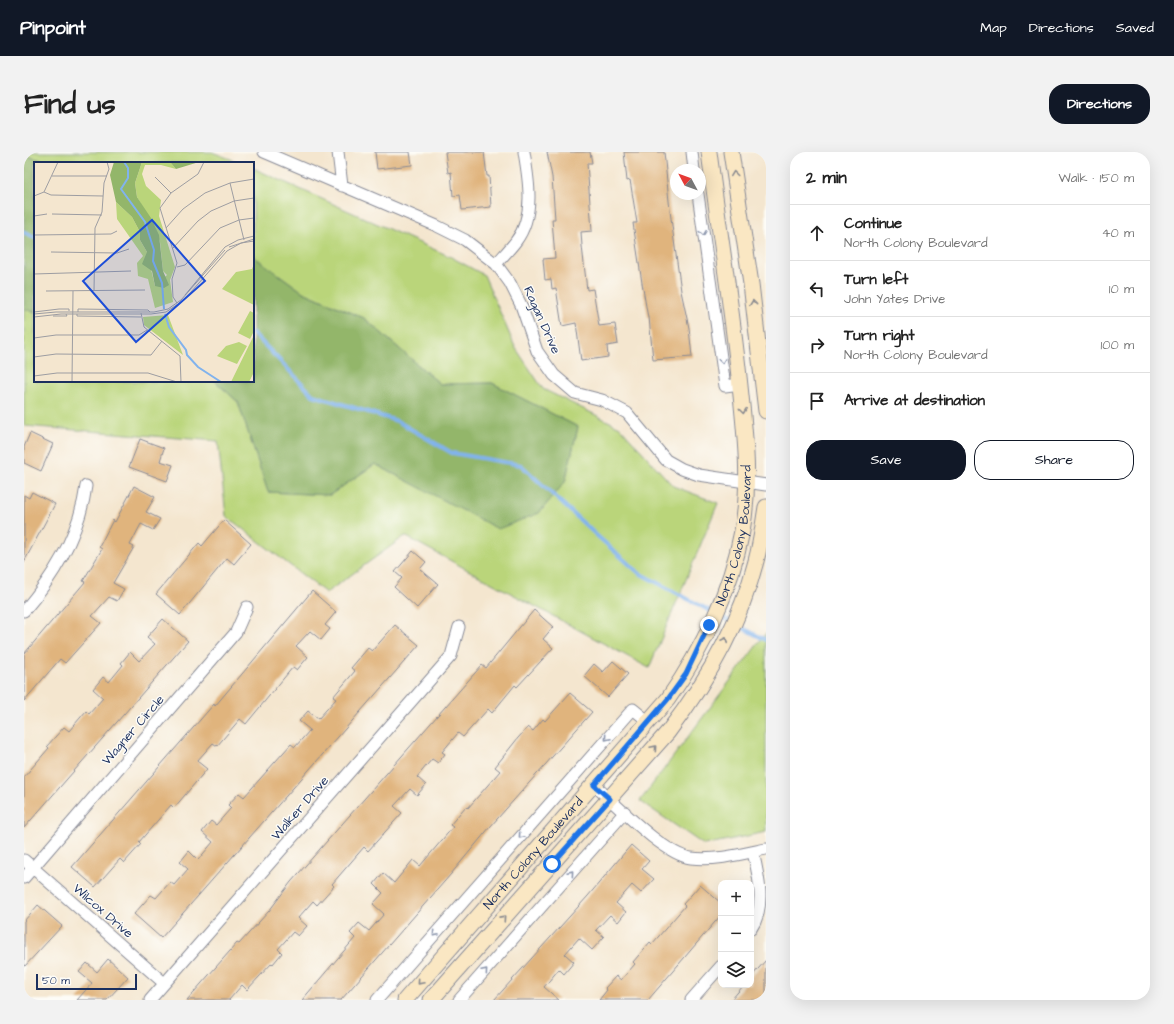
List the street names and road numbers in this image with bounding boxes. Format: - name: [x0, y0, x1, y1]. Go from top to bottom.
- street label: Ragan Drive: [518, 283, 565, 357]
- street label: North Colony Boulevard: [711, 464, 756, 608]
- street label: Wagner Circle: [98, 691, 169, 769]
- street label: Walker Drive: [267, 772, 333, 844]
- street label: North Colony Boulevard: [479, 793, 588, 913]
- street label: Wilcox Drive: [69, 880, 137, 942]

